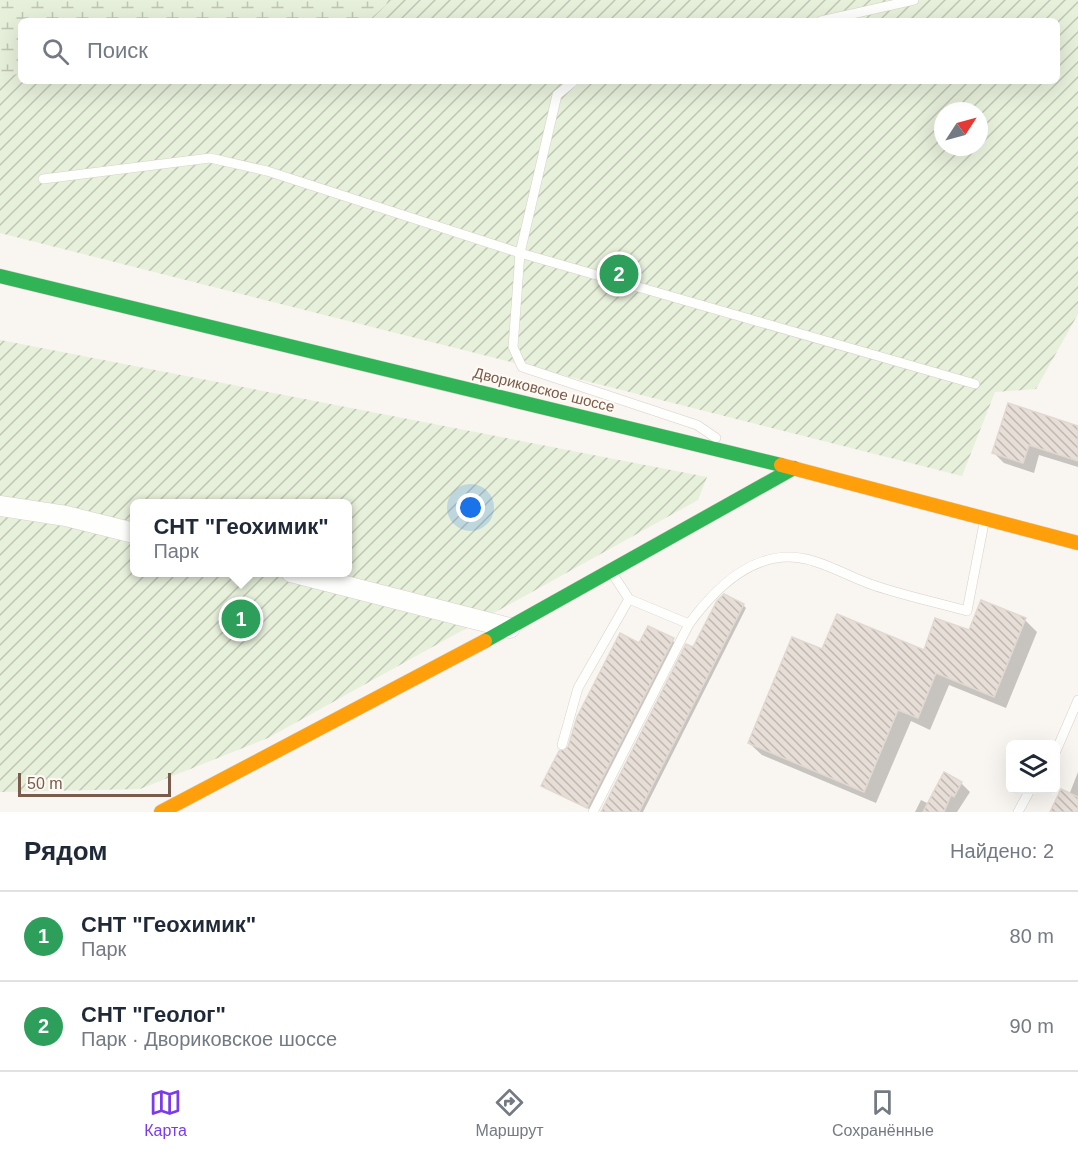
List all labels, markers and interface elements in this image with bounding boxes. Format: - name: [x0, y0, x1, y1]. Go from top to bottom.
- search box: [18, 18, 1060, 84]
- icon: search: [39, 35, 72, 68]
- text: Поиск: [87, 38, 148, 63]
- north arrow: [934, 102, 988, 156]
- pin: 2: [600, 252, 638, 296]
- street label: Двориковское шоссе: [472, 364, 616, 415]
- your location: [456, 493, 485, 522]
- popup: [130, 499, 352, 577]
- text: СНТ "Геохимик": [153, 514, 329, 539]
- text: Парк: [153, 540, 199, 562]
- pin: 1: [222, 596, 260, 642]
- map controls: [1006, 740, 1060, 794]
- button: layers: [1006, 740, 1060, 794]
- scale bar: [18, 770, 171, 798]
- text: 50 m: [27, 775, 63, 792]
- text: Рядом: [24, 836, 107, 866]
- text: Найдено: 2: [950, 840, 1054, 862]
- text: СНТ "Геохимик": [81, 912, 256, 937]
- text: 1: [38, 925, 49, 947]
- text: 80 m: [1010, 925, 1054, 947]
- text: Парк: [81, 938, 126, 960]
- text: СНТ "Геолог": [81, 1002, 226, 1027]
- text: 2: [38, 1015, 49, 1037]
- text: 90 m: [1010, 1015, 1054, 1037]
- text: Парк · Двориковское шоссе: [81, 1028, 337, 1050]
- tab: Карта: [144, 1086, 187, 1140]
- tab: Маршрут: [475, 1086, 544, 1140]
- tab: Сохранённые: [832, 1086, 934, 1140]

